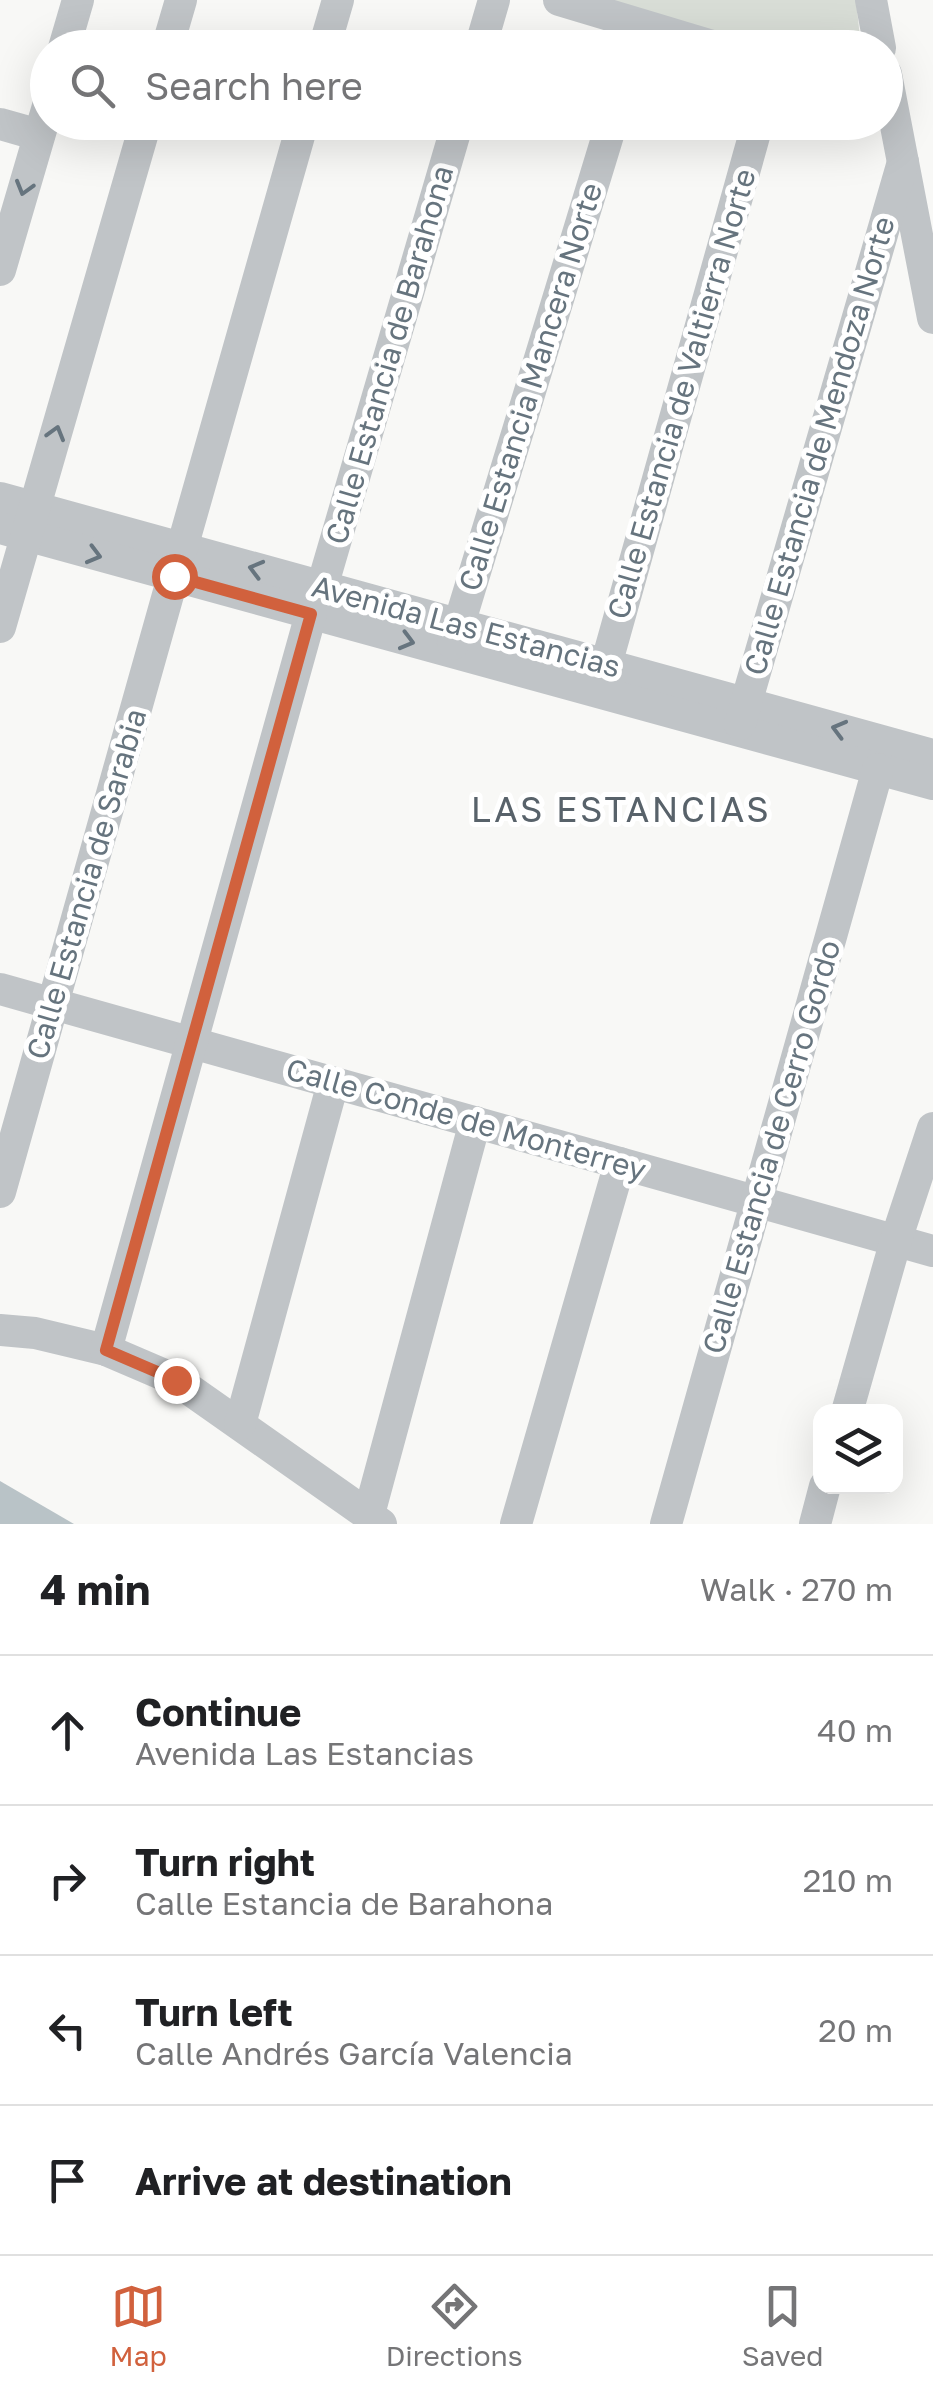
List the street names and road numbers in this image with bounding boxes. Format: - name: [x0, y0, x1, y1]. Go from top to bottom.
- street label: Calle Estancia de Barahona: [318, 161, 460, 548]
- street label: Calle Estancia de Valtierra Norte: [599, 164, 763, 623]
- street label: Calle Estancia Mancera Norte: [451, 178, 609, 595]
- street label: Calle Estancia de Mendoza Norte: [736, 212, 902, 679]
- street label: Avenida Las Estancias: [308, 568, 624, 685]
- street label: Calle Estancia de Sarabia: [19, 704, 153, 1063]
- street label: Calle Estancia de Cerro Gordo: [695, 936, 847, 1358]
- street label: Calle Conde de Monterrey: [282, 1050, 651, 1188]

